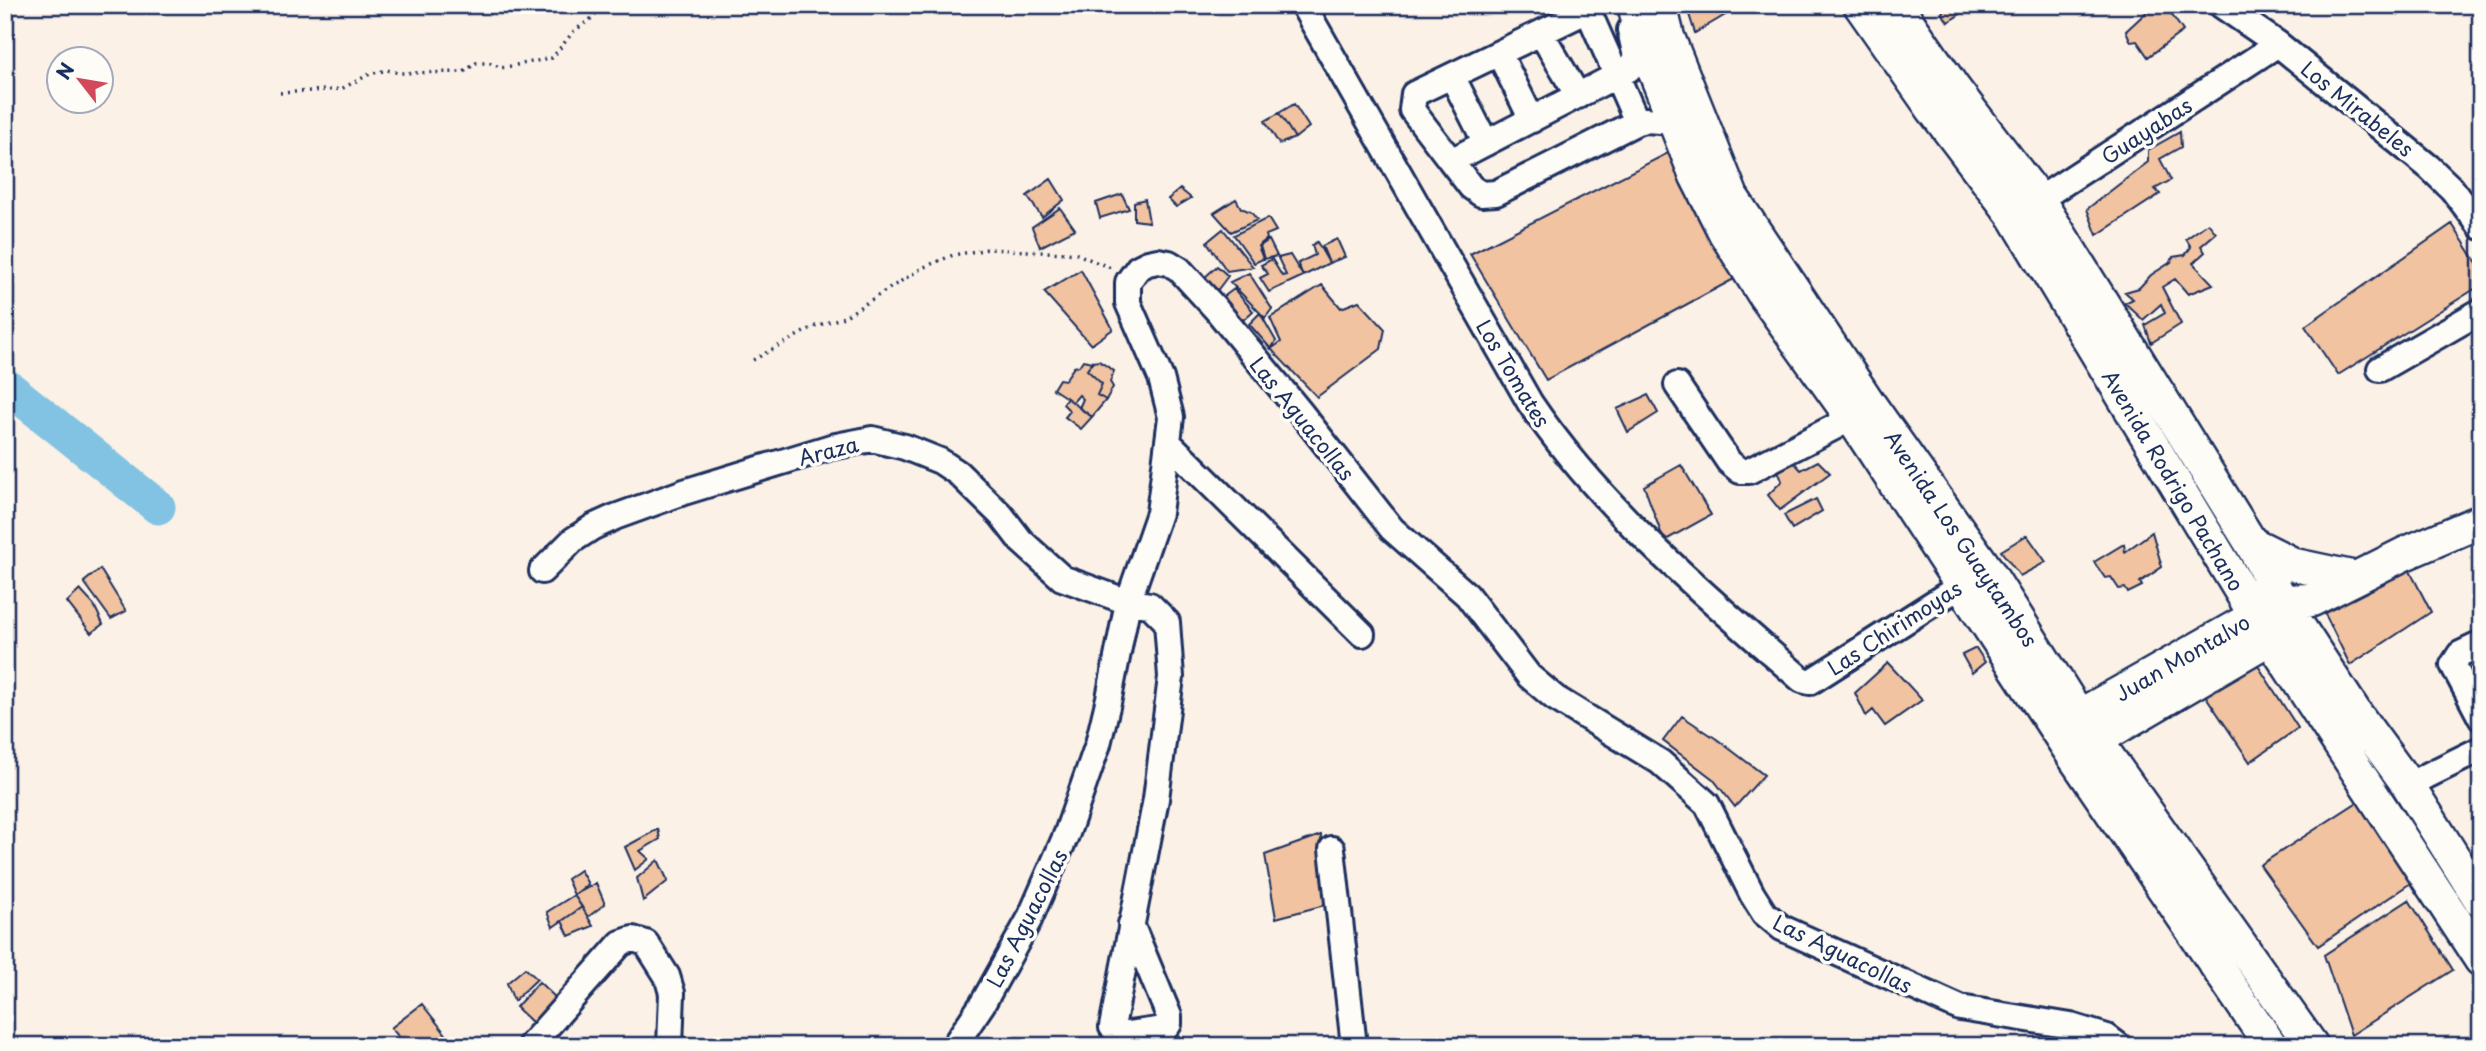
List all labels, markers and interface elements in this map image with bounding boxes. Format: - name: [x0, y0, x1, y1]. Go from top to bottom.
- north arrow: [46, 46, 116, 116]
- street label: Los Mirabeles: [2295, 52, 2421, 164]
- text: N: [49, 57, 80, 84]
- street label: Guayabas: [2094, 89, 2198, 171]
- street label: Los Tomates: [1469, 313, 1559, 433]
- street label: Las Aguacollas: [1243, 349, 1363, 487]
- street label: Avenida Rodrigo Pachano: [2095, 363, 2253, 597]
- street label: Avenida Los Guaytambos: [1877, 423, 2047, 653]
- street label: Araza: [795, 427, 862, 473]
- street label: Las Chirimoyas: [1820, 571, 1968, 683]
- street label: Juan Montalvo: [2109, 605, 2255, 709]
- street label: Las Aguacollas: [977, 843, 1075, 993]
- street label: Las Aguacollas: [1768, 905, 1918, 1001]

